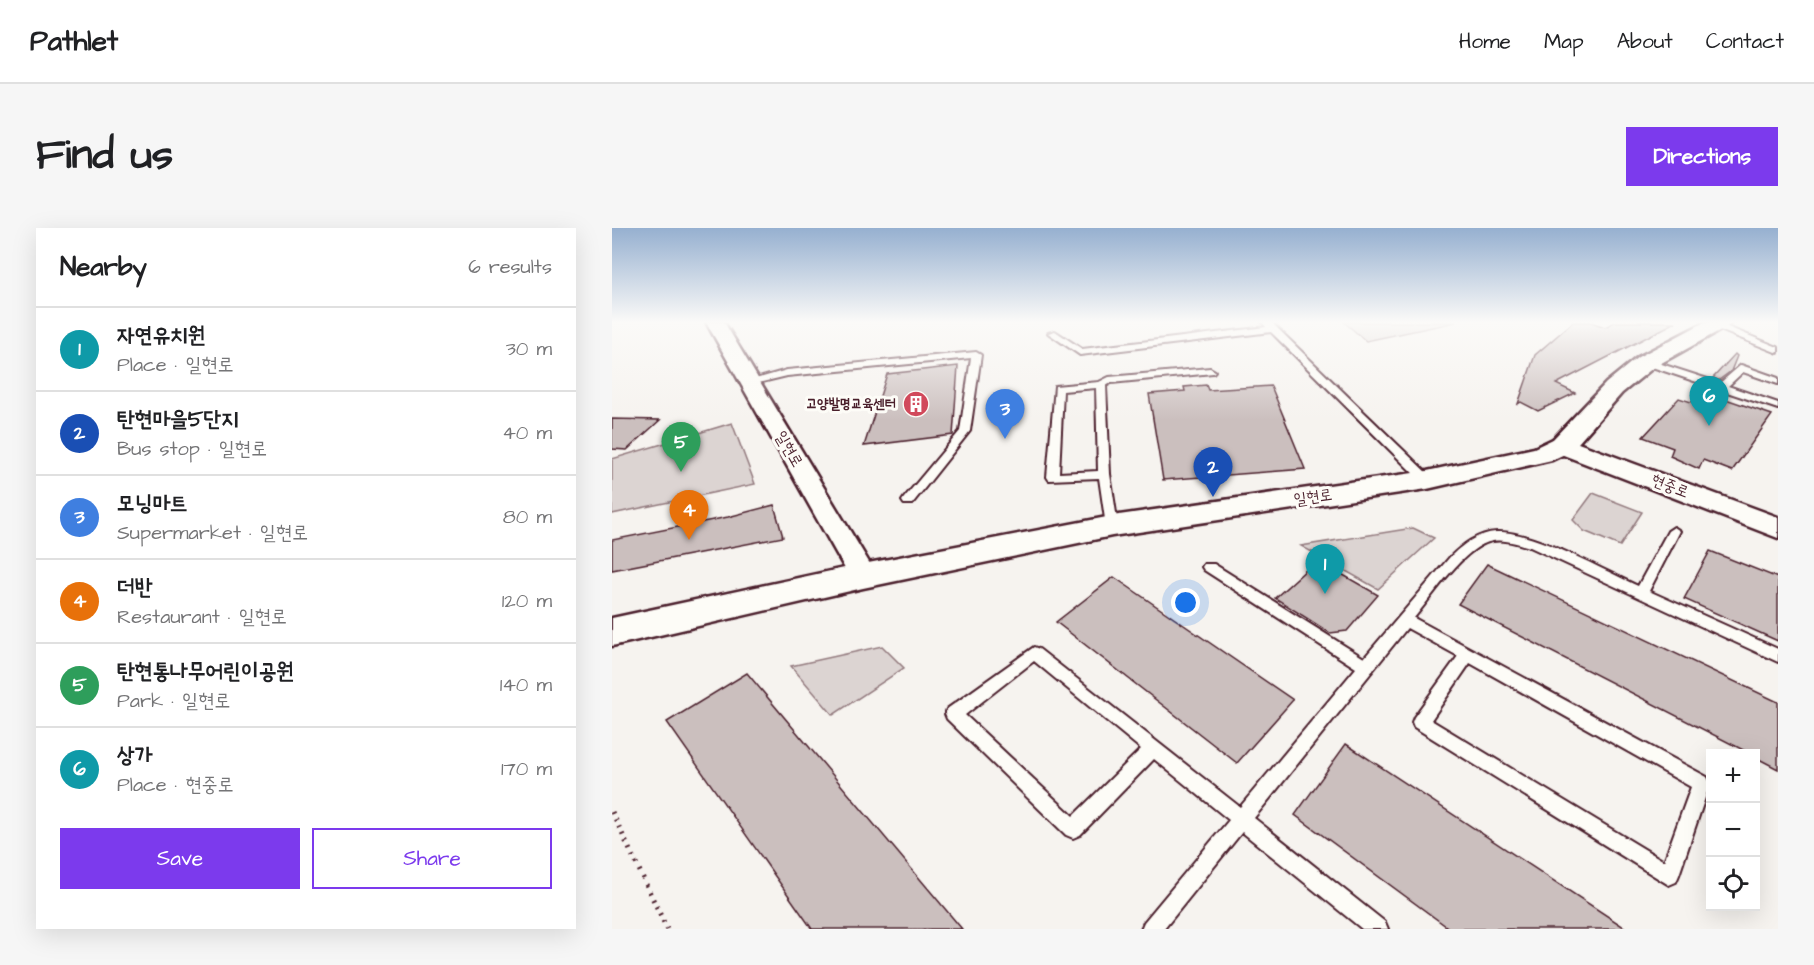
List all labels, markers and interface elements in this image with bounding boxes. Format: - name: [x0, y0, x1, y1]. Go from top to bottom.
- text: Pathlet: [30, 22, 118, 61]
- text: Home: [1459, 27, 1511, 56]
- text: Map: [1544, 27, 1584, 56]
- text: About: [1617, 27, 1673, 56]
- text: Contact: [1706, 27, 1784, 56]
- text: Find us: [36, 127, 173, 185]
- button: Directions: [1626, 127, 1778, 186]
- text: Nearby: [60, 249, 147, 285]
- text: 6 results: [468, 253, 552, 281]
- text: 자연유치원: [117, 320, 206, 351]
- text: 1: [78, 335, 81, 363]
- text: 30 m: [506, 335, 552, 363]
- text: Place · 일현로: [117, 351, 234, 379]
- pin: 6: [1690, 376, 1728, 426]
- building icon: 고양발명교육센터: [901, 389, 931, 419]
- pin: 3: [986, 390, 1024, 439]
- place label: 고양발명교육센터: [806, 394, 896, 414]
- text: 탄현마을5단지: [117, 404, 239, 435]
- text: 2: [74, 419, 85, 447]
- text: 40 m: [502, 419, 552, 447]
- pin: 5: [662, 422, 700, 472]
- street label: 일현로: [770, 427, 808, 471]
- text: Bus stop · 일현로: [117, 435, 267, 463]
- pin: 2: [1194, 448, 1232, 497]
- street label: 현중로: [1648, 469, 1692, 503]
- street label: 일현로: [1292, 483, 1334, 511]
- text: 모닝마트: [117, 488, 188, 519]
- pin: 4: [670, 490, 709, 540]
- text: 3: [74, 503, 85, 531]
- text: 80 m: [503, 503, 552, 531]
- text: Supermarket · 일현로: [117, 519, 308, 547]
- pin: 1: [1306, 544, 1344, 594]
- text: 더반: [117, 572, 152, 603]
- text: 4: [73, 587, 86, 615]
- text: 120 m: [502, 587, 552, 615]
- your location: [1171, 588, 1200, 617]
- text: Restaurant · 일현로: [117, 603, 287, 631]
- text: 탄현통나무어린이공원: [117, 656, 294, 687]
- text: 5: [72, 671, 87, 699]
- text: 140 m: [500, 671, 552, 699]
- text: Park · 일현로: [117, 687, 230, 715]
- text: 상가: [117, 740, 152, 771]
- map controls: [1706, 749, 1760, 911]
- button: +: [1706, 749, 1760, 803]
- text: 6: [73, 755, 86, 783]
- text: 170 m: [501, 755, 552, 783]
- text: Place · 현중로: [117, 771, 234, 799]
- button: −: [1706, 803, 1760, 857]
- button: Save: [60, 828, 300, 889]
- button: Share: [312, 828, 552, 889]
- button: locate: [1706, 857, 1760, 911]

